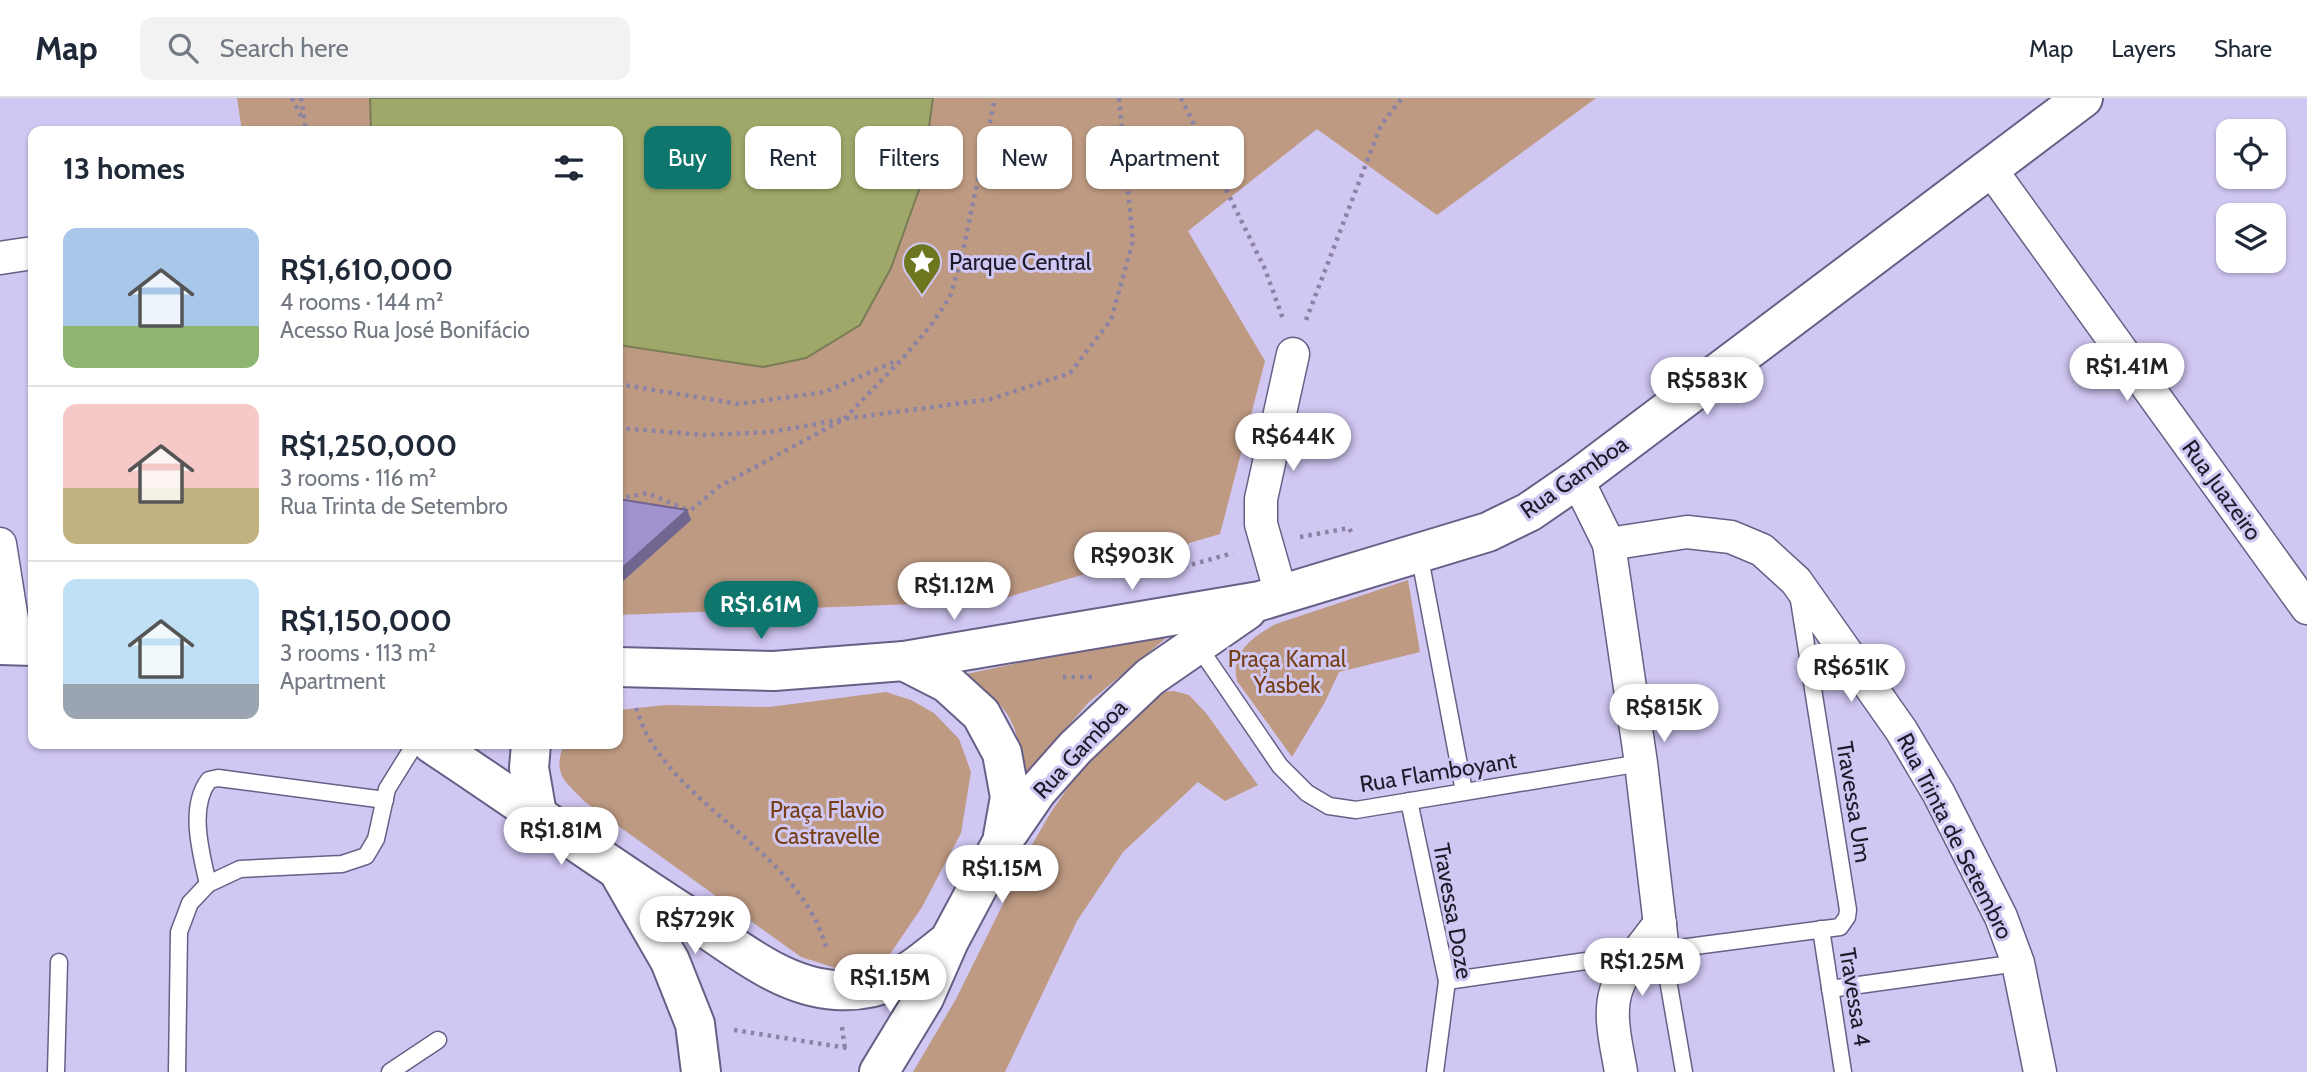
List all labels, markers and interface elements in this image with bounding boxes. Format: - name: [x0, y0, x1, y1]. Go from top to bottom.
- search box: [140, 17, 630, 80]
- text: Map: [35, 28, 98, 68]
- icon: search: [164, 29, 202, 67]
- text: Search here: [220, 32, 349, 64]
- text: Map: [2029, 34, 2073, 63]
- text: Layers: [2111, 34, 2176, 63]
- text: Share: [2214, 34, 2272, 63]
- map controls: [2216, 119, 2286, 273]
- button: locate: [2216, 119, 2286, 189]
- chip: Buy: [644, 126, 731, 189]
- chip: Rent: [745, 126, 841, 189]
- chip: Filters: [855, 126, 963, 189]
- chip: New: [977, 126, 1072, 189]
- chip: Apartment: [1086, 126, 1244, 189]
- icon: filters: [550, 149, 588, 187]
- text: 13 homes: [63, 150, 185, 187]
- button: layers: [2216, 203, 2286, 273]
- place icon: Parque Central: [901, 241, 943, 296]
- place label: Parque Central: [949, 248, 1092, 276]
- text: R$1,610,000: [280, 251, 453, 288]
- icon: home: [119, 256, 203, 340]
- text: 4 rooms · 144 m²: [280, 288, 443, 316]
- text: Acesso Rua José Bonifácio: [280, 316, 530, 344]
- pin: R$1.41M: [2062, 344, 2192, 403]
- text: R$1.41M: [2085, 352, 2169, 380]
- pin: R$583K: [1650, 358, 1764, 417]
- text: R$583K: [1667, 366, 1747, 394]
- pin: R$644K: [1236, 414, 1350, 473]
- text: R$644K: [1251, 422, 1335, 450]
- text: R$1,250,000: [280, 427, 457, 464]
- street label: Rua Gamboa: [1515, 430, 1633, 524]
- icon: home: [119, 432, 203, 516]
- street label: Rua Juazeiro: [2176, 434, 2268, 546]
- text: 3 rooms · 116 m²: [280, 464, 436, 492]
- text: Rua Trinta de Setembro: [280, 492, 508, 520]
- pin: R$903K: [1075, 532, 1189, 592]
- text: R$903K: [1090, 541, 1174, 569]
- pin: R$1.12M: [889, 562, 1019, 622]
- text: R$1.12M: [914, 571, 994, 599]
- pin: R$1.61M: [696, 582, 826, 641]
- text: R$1.61M: [720, 590, 802, 618]
- text: R$1,150,000: [280, 602, 452, 639]
- icon: home: [119, 607, 203, 691]
- text: 3 rooms · 113 m²: [280, 639, 436, 667]
- pin: R$651K: [1794, 644, 1908, 704]
- park label: Praça Kamal Yasbek: [1228, 645, 1347, 699]
- text: R$651K: [1813, 653, 1889, 681]
- text: Apartment: [280, 667, 385, 695]
- pin: R$815K: [1607, 684, 1721, 744]
- text: R$815K: [1626, 693, 1702, 721]
- street label: Rua Gamboa: [1027, 694, 1133, 804]
- street label: Rua Trinta de Setembro: [1891, 728, 2019, 944]
- street label: Travessa Um: [1831, 739, 1877, 865]
- street label: Rua Flamboyant: [1357, 746, 1519, 798]
- park label: Praça Flavio Castravelle: [770, 796, 884, 850]
- pin: R$1.81M: [496, 808, 626, 867]
- text: R$1.81M: [520, 816, 602, 844]
- street label: Travessa Doze: [1427, 841, 1479, 981]
- pin: R$1.15M: [937, 846, 1067, 905]
- text: R$1.15M: [962, 854, 1042, 882]
- pin: R$729K: [638, 896, 752, 956]
- text: R$729K: [656, 905, 734, 933]
- pin: R$1.25M: [1577, 939, 1707, 998]
- street label: Travessa 4: [1833, 946, 1877, 1048]
- text: R$1.25M: [1599, 947, 1685, 975]
- pin: R$1.15M: [825, 954, 955, 1014]
- text: R$1.15M: [850, 963, 930, 991]

